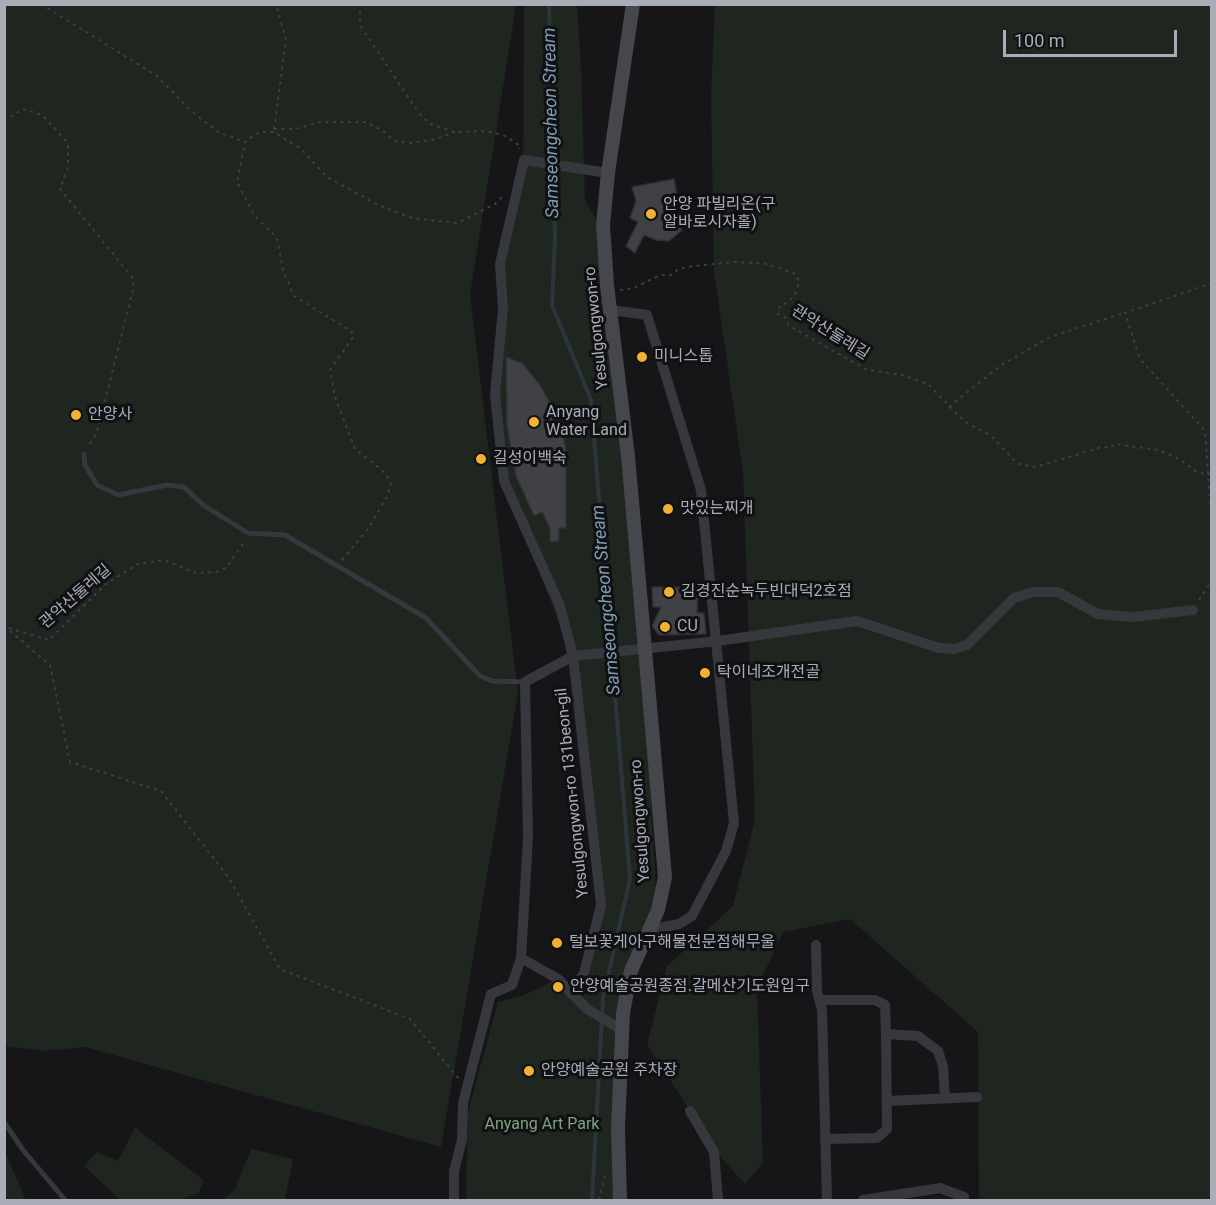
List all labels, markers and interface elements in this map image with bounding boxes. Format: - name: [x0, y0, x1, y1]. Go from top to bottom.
- scale bar: [1006, 18, 1180, 56]
- water label: Samseongcheon Stream: [540, 27, 564, 219]
- text: 100 m: [1014, 30, 1065, 51]
- place label: 안양 파빌리온(구 알바로시자홀): [663, 195, 775, 233]
- marker: 안양 파빌리온(구 알바로시자홀): [644, 207, 658, 221]
- street label: Yesulgongwon-ro: [581, 266, 613, 390]
- street label: 관악산둘레길: [787, 301, 873, 365]
- place label: 미니스톱: [654, 347, 713, 367]
- marker: 미니스톱: [635, 350, 649, 364]
- place label: Anyang Water Land: [546, 403, 627, 441]
- place label: 안양사: [88, 405, 132, 425]
- marker: 안양사: [69, 408, 83, 422]
- marker: Anyang Water Land: [527, 415, 541, 429]
- place label: 길성이백숙: [493, 449, 567, 469]
- marker: 길성이백숙: [474, 452, 488, 466]
- place label: 맛있는찌개: [680, 499, 754, 519]
- marker: 맛있는찌개: [661, 502, 675, 516]
- water label: Samseongcheon Stream: [588, 504, 626, 696]
- street label: 관악산둘레길: [36, 561, 116, 633]
- place label: 김경진순녹두빈대덕2호점: [681, 582, 852, 602]
- marker: 김경진순녹두빈대덕2호점: [662, 585, 676, 599]
- place label: CU: [677, 617, 698, 637]
- marker: CU: [658, 620, 672, 634]
- place label: 탁이네조개전골: [717, 663, 820, 683]
- marker: 탁이네조개전골: [698, 666, 712, 680]
- street label: Yesulgongwon-ro 131beon-gil: [552, 687, 594, 899]
- street label: Yesulgongwon-ro: [627, 759, 655, 883]
- place label: 털보꽃게아구해물전문점해무울: [569, 933, 775, 953]
- marker: 털보꽃게아구해물전문점해무울: [550, 936, 564, 950]
- place label: 안양예술공원종점.갈메산기도원입구: [570, 977, 810, 997]
- marker: 안양예술공원종점.갈메산기도원입구: [551, 980, 565, 994]
- place label: 안양예술공원 주차장: [541, 1061, 677, 1081]
- marker: 안양예술공원 주차장: [522, 1064, 536, 1078]
- park label: Anyang Art Park: [485, 1115, 599, 1135]

